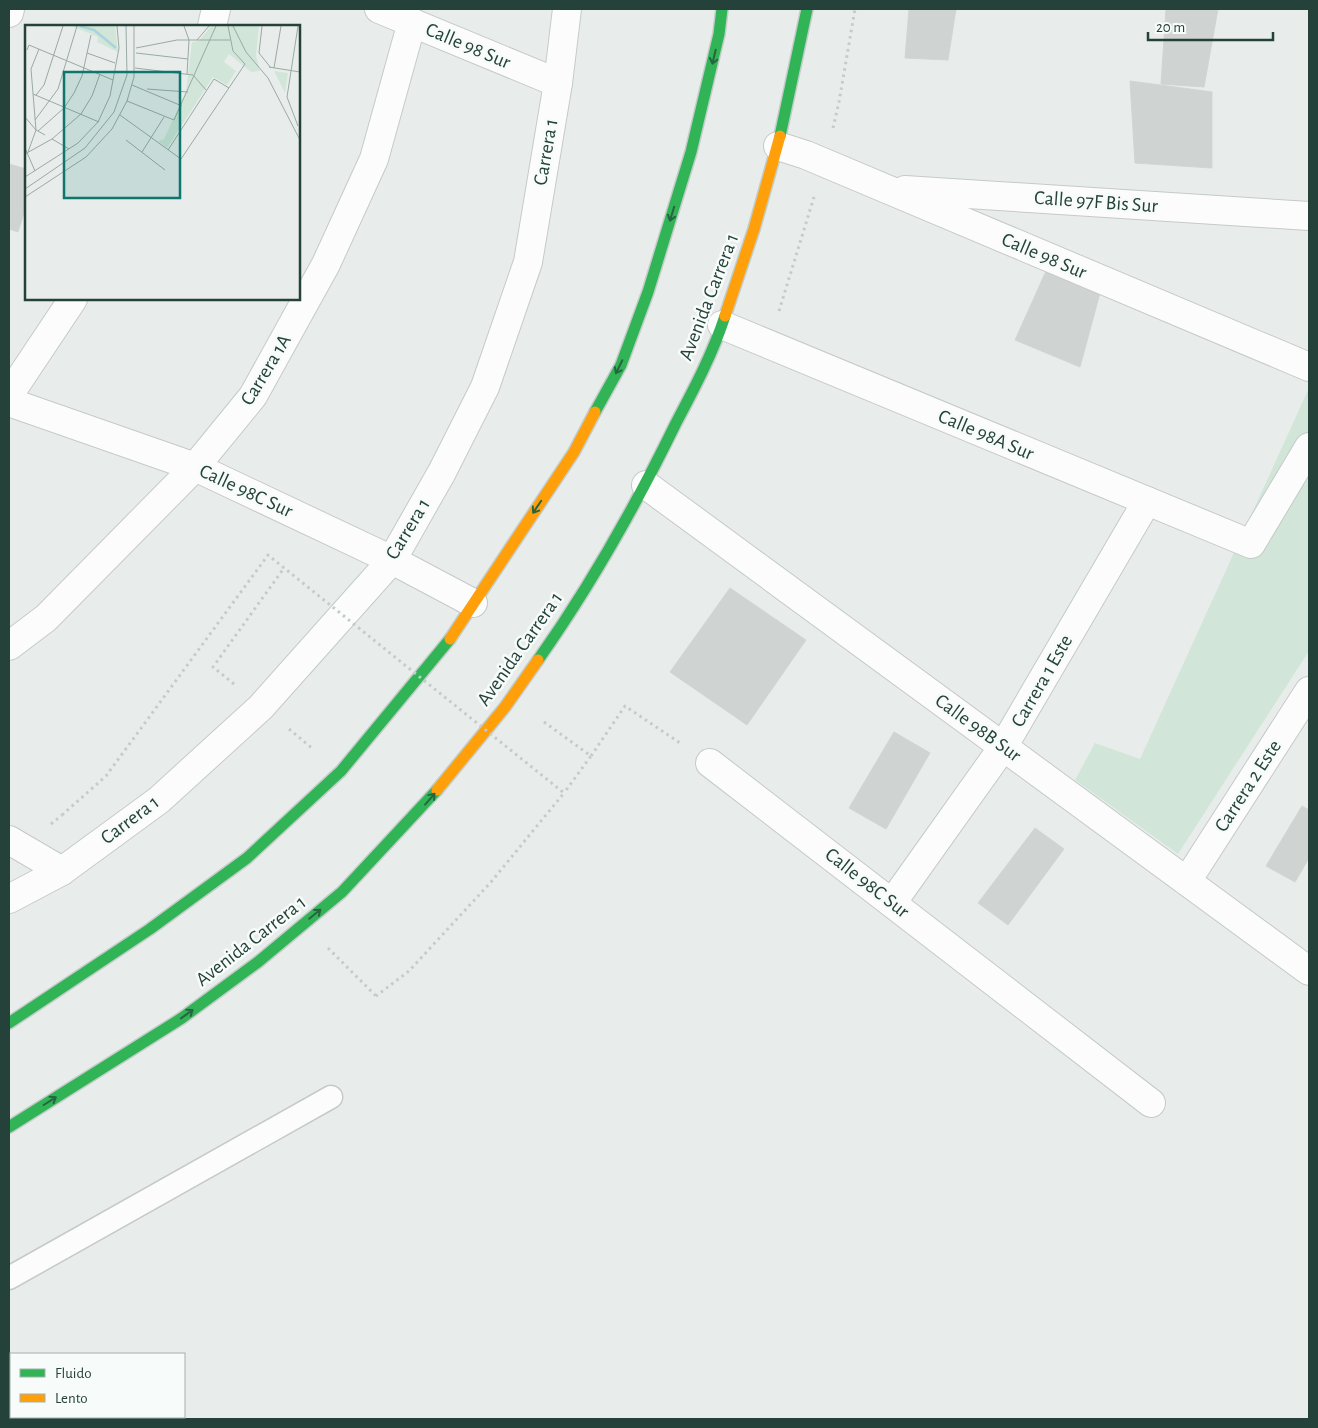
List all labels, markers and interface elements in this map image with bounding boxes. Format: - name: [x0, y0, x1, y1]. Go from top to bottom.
- scale bar: [1148, 10, 1273, 42]
- street label: Calle 98 Sur: [423, 19, 514, 73]
- text: 20 m: [1156, 20, 1185, 35]
- inset map: [25, 25, 300, 300]
- one-way arrow: [708, 48, 718, 64]
- street label: Carrera 1: [530, 117, 562, 187]
- street label: Calle 97F Bis Sur: [1033, 188, 1159, 216]
- one-way arrow: [666, 205, 676, 221]
- street label: Calle 98 Sur: [999, 229, 1090, 283]
- street label: Avenida Carrera 1: [676, 231, 742, 363]
- street label: Carrera 1A: [237, 331, 295, 409]
- one-way arrow: [614, 359, 623, 374]
- street label: Calle 98A Sur: [935, 406, 1037, 464]
- street label: Calle 98C Sur: [196, 461, 296, 522]
- street label: Carrera 1: [382, 495, 434, 563]
- one-way arrow: [532, 500, 542, 514]
- street label: Avenida Carrera 1: [473, 588, 567, 710]
- street label: Carrera 1 Este: [1008, 631, 1076, 731]
- street label: Calle 98B Sur: [931, 690, 1025, 766]
- street label: Carrera 2 Este: [1211, 736, 1285, 836]
- street label: Carrera 1: [97, 792, 163, 848]
- one-way arrow: [424, 793, 436, 806]
- street label: Calle 98C Sur: [821, 844, 913, 922]
- street label: Avenida Carrera 1: [192, 892, 310, 990]
- one-way arrow: [308, 909, 321, 920]
- one-way arrow: [180, 1009, 194, 1019]
- one-way arrow: [43, 1096, 57, 1107]
- legend: [10, 1353, 185, 1418]
- text: Fluido: [55, 1366, 92, 1381]
- text: Lento: [55, 1391, 88, 1406]

